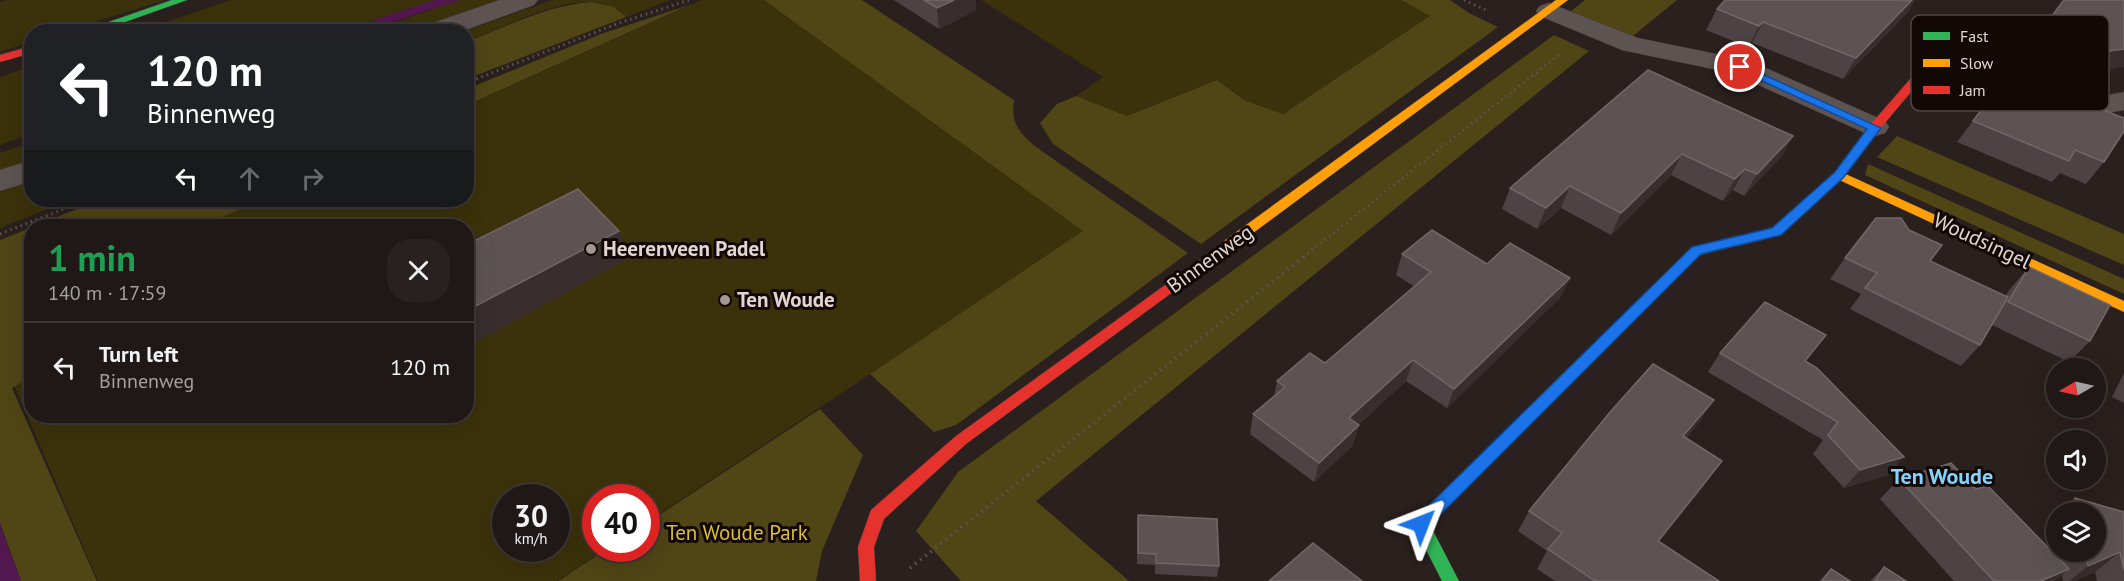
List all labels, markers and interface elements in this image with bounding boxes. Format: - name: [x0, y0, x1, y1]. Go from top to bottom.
- legend: [1911, 15, 2109, 111]
- text: Fast: [1960, 26, 1989, 46]
- pin: [1714, 41, 1765, 92]
- text: 120 m: [147, 43, 263, 98]
- icon: left: [48, 48, 126, 126]
- icon: arrive: [1723, 50, 1756, 83]
- text: Slow: [1960, 53, 1994, 73]
- text: Jam: [1959, 80, 1986, 100]
- text: Binnenweg: [147, 96, 276, 130]
- icon: left: [170, 162, 203, 195]
- icon: ahead: [233, 162, 266, 195]
- icon: right: [296, 162, 329, 195]
- street label: Woudsingel: [1929, 206, 2035, 275]
- street label: Binnenweg: [1161, 218, 1258, 299]
- text: 1 min: [48, 234, 136, 281]
- place label: Heerenveen Padel: [603, 235, 766, 262]
- button: close: [387, 239, 450, 302]
- marker: Heerenveen Padel: [584, 242, 598, 256]
- text: 140 m · 17:59: [48, 280, 166, 306]
- place label: Ten Woude: [737, 286, 835, 313]
- marker: Ten Woude: [718, 293, 732, 307]
- text: Turn left: [99, 340, 179, 368]
- icon: left: [48, 351, 81, 384]
- text: 120 m: [390, 353, 450, 381]
- north arrow: [2046, 358, 2106, 418]
- map controls: [2046, 358, 2106, 562]
- text: Binnenweg: [99, 368, 194, 394]
- button: sound: [2046, 430, 2106, 490]
- district label: Ten Woude: [1891, 462, 1993, 490]
- speed limit sign: 40: [582, 484, 660, 562]
- position arrow: [1389, 492, 1453, 556]
- text: 30: [514, 496, 548, 535]
- button: layers: [2046, 502, 2106, 562]
- park label: Ten Woude Park: [666, 519, 808, 546]
- text: km/h: [515, 529, 547, 548]

